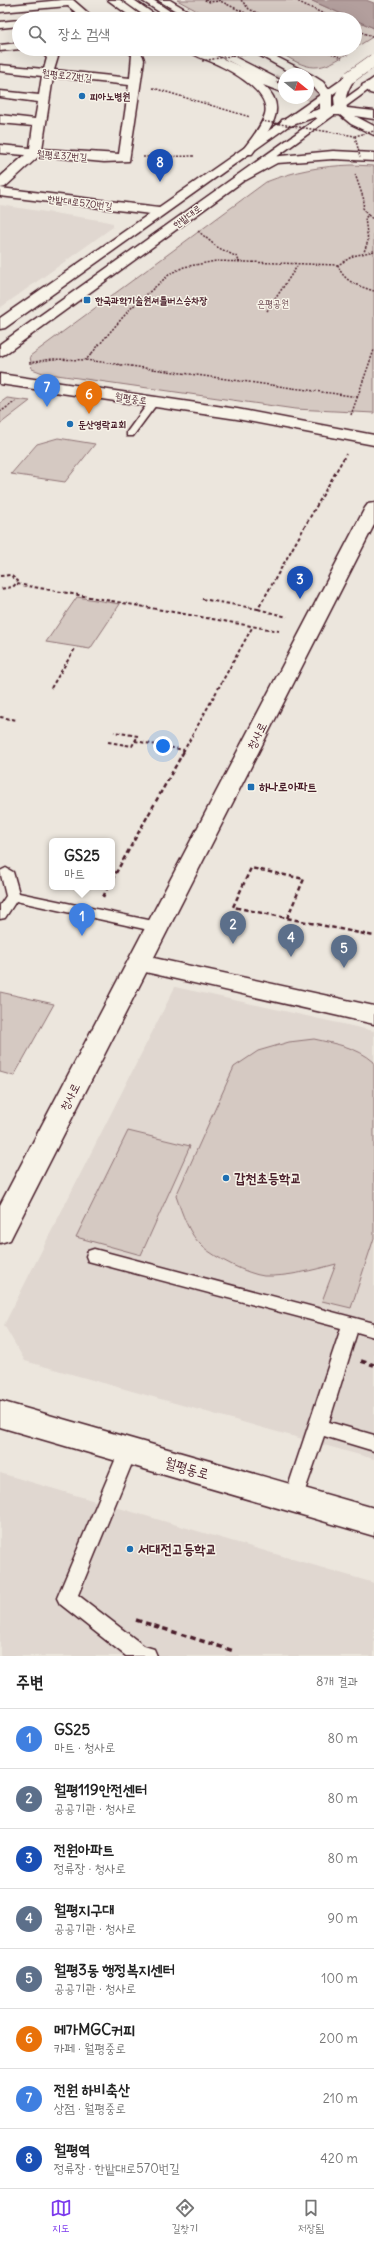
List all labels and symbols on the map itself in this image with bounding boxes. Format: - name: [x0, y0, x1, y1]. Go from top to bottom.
- street label: 월평로27번길: [41, 66, 93, 85]
- north arrow: [278, 68, 314, 104]
- place label: 피아노병원: [90, 90, 130, 103]
- marker: 피아노병원: [77, 91, 87, 101]
- street label: 월평로37번길: [36, 147, 88, 164]
- pin: 8: [147, 149, 173, 182]
- street label: 한밭대로570번길: [47, 192, 113, 213]
- street label: 한밭대로: [170, 202, 204, 231]
- place label: 한국과학기술원셔틀버스승차장: [95, 294, 208, 307]
- marker: 한국과학기술원셔틀버스승차장: [82, 295, 92, 305]
- park label: 은평공원: [257, 297, 289, 310]
- pin: 7: [34, 374, 60, 407]
- pin: 6: [76, 381, 102, 414]
- street label: 월평중로: [114, 390, 148, 407]
- place label: 둔산영락교회: [78, 418, 126, 431]
- marker: 둔산영락교회: [65, 419, 75, 429]
- pin: 3: [287, 566, 313, 599]
- street label: 청사로: [243, 719, 270, 752]
- your location: [153, 736, 173, 756]
- place label: 하나로아파트: [259, 779, 317, 794]
- marker: 하나로아파트: [246, 782, 256, 792]
- pin: 1: [69, 903, 95, 936]
- pin: 2: [220, 911, 246, 944]
- pin: 4: [278, 924, 304, 957]
- pin: 5: [331, 935, 357, 968]
- street label: 청사로: [56, 1080, 83, 1113]
- place label: 갑천초등학교: [234, 1169, 302, 1187]
- marker: 갑천초등학교: [221, 1173, 231, 1183]
- street label: 월평동로: [163, 1453, 211, 1483]
- place label: 서대전고등학교: [138, 1540, 217, 1558]
- marker: 서대전고등학교: [125, 1544, 135, 1554]

